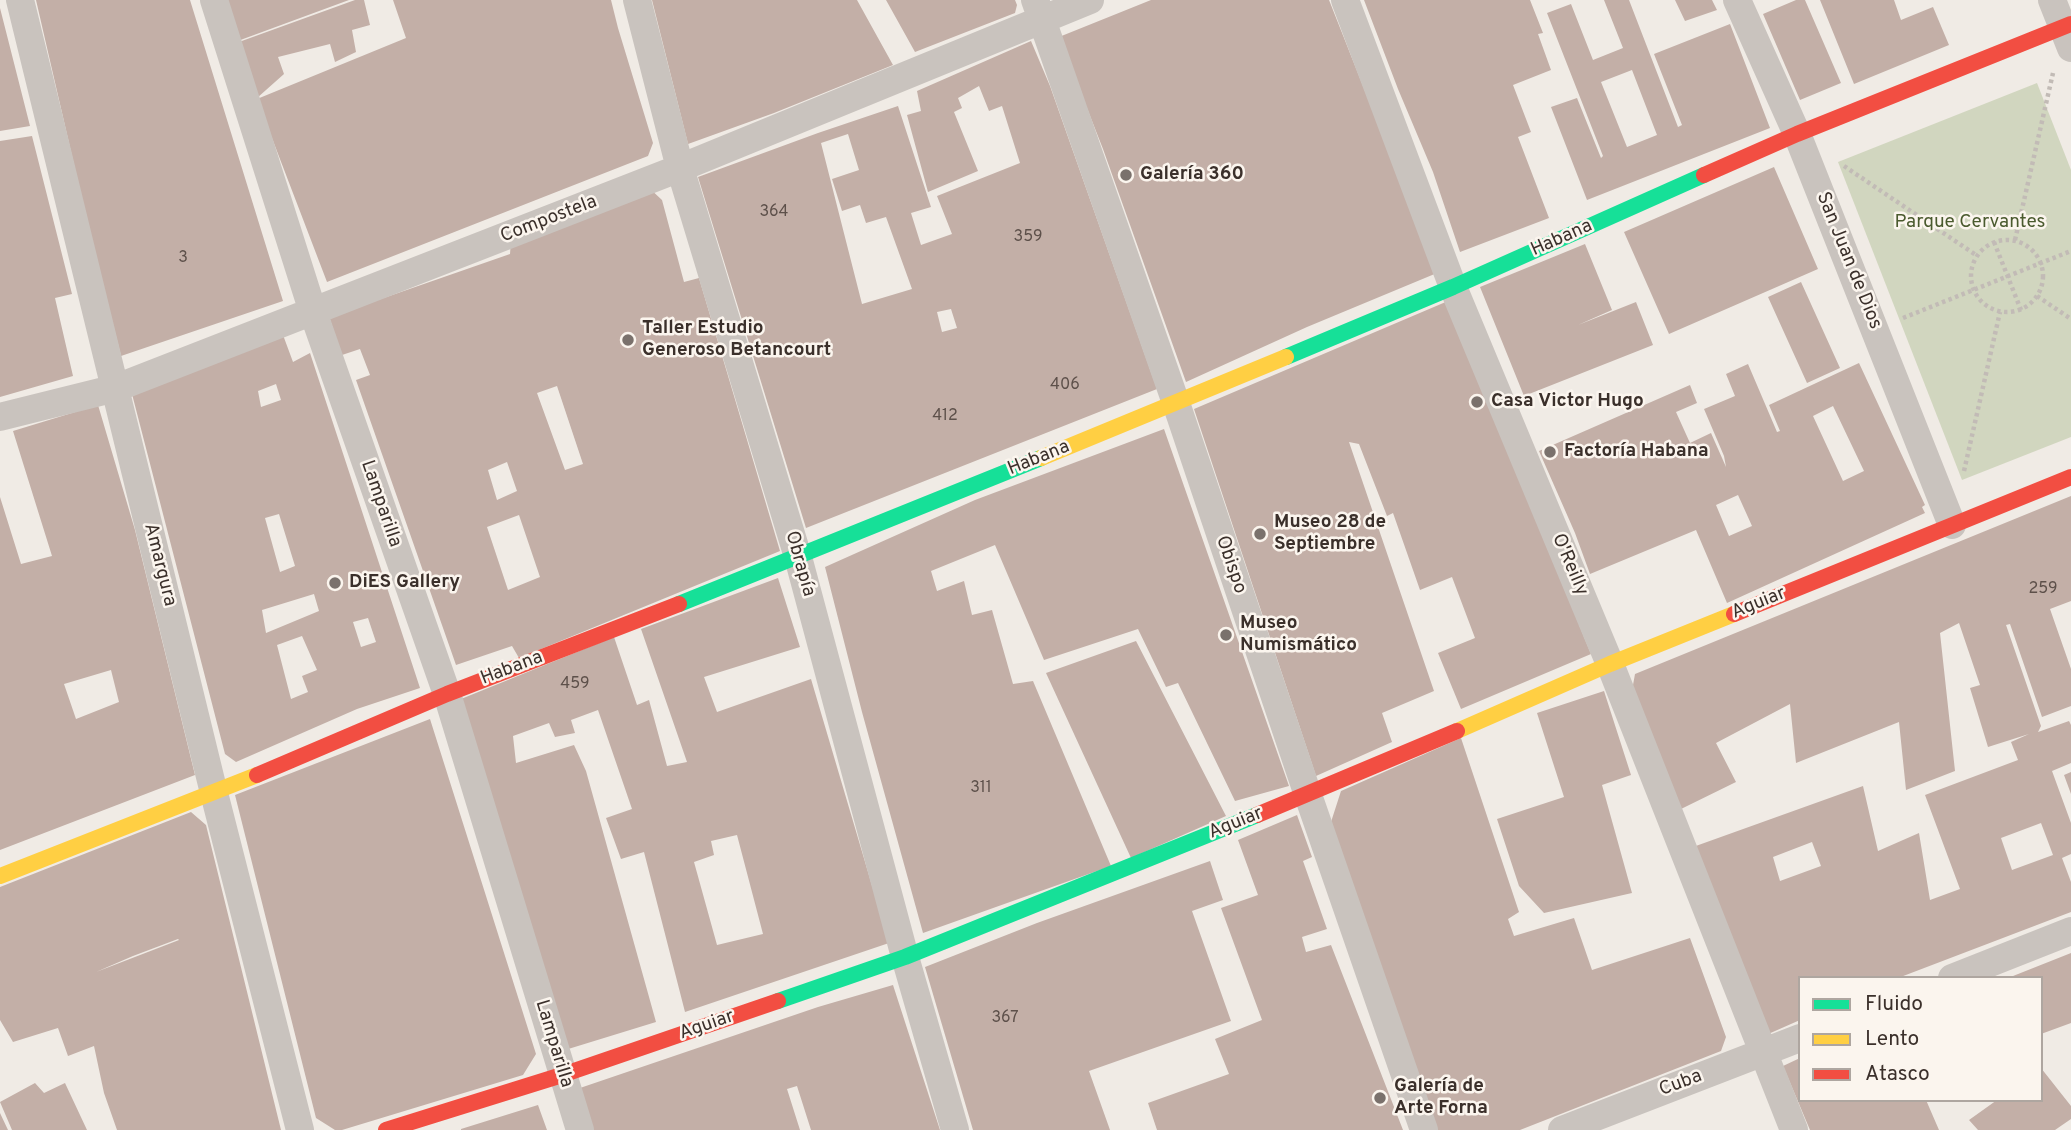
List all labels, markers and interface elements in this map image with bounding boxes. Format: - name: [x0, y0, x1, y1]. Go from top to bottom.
- place label: Galería 360: [1140, 164, 1244, 186]
- marker: Galería 360: [1118, 167, 1134, 183]
- street label: San Juan de Dios: [1810, 189, 1886, 333]
- street label: Compostela: [497, 191, 601, 249]
- house number: 364: [759, 203, 789, 223]
- park label: Parque Cervantes: [1894, 212, 2046, 234]
- street label: Habana: [1528, 215, 1596, 263]
- house number: 359: [1014, 228, 1042, 248]
- house number: 3: [178, 249, 188, 269]
- place label: Taller Estudio Generoso Betancourt: [642, 318, 831, 362]
- marker: Taller Estudio Generoso Betancourt: [620, 332, 636, 348]
- house number: 406: [1050, 376, 1080, 396]
- place label: Casa Victor Hugo: [1491, 391, 1644, 413]
- marker: Casa Victor Hugo: [1469, 394, 1485, 410]
- house number: 412: [932, 407, 958, 427]
- street label: Habana: [1005, 436, 1073, 482]
- place label: Factoría Habana: [1564, 441, 1709, 463]
- marker: Factoría Habana: [1542, 444, 1558, 460]
- street label: Lamparilla: [354, 457, 406, 551]
- place label: Museo 28 de Septiembre: [1274, 512, 1386, 556]
- street label: Amargura: [138, 521, 180, 609]
- marker: Museo 28 de Septiembre: [1252, 526, 1268, 542]
- street label: Obrapía: [779, 529, 819, 599]
- street label: O'Reilly: [1546, 531, 1592, 599]
- street label: Obispo: [1209, 533, 1251, 597]
- place label: DiES Gallery: [349, 572, 460, 594]
- marker: DiES Gallery: [327, 575, 343, 591]
- house number: 259: [2028, 580, 2058, 600]
- street label: Aguiar: [1729, 583, 1789, 625]
- place label: Museo Numismático: [1240, 613, 1357, 657]
- marker: Museo Numismático: [1218, 627, 1234, 643]
- street label: Habana: [478, 647, 546, 691]
- house number: 459: [560, 675, 590, 695]
- house number: 311: [970, 779, 992, 799]
- street label: Aguiar: [1206, 803, 1266, 845]
- legend: [1798, 976, 2043, 1102]
- text: Fluido: [1865, 991, 1923, 1018]
- street label: Lamparilla: [529, 997, 577, 1091]
- street label: Aguiar: [677, 1006, 737, 1046]
- house number: 367: [991, 1009, 1019, 1029]
- text: Lento: [1865, 1026, 1919, 1053]
- text: Atasco: [1865, 1061, 1930, 1088]
- street label: Cuba: [1656, 1065, 1706, 1103]
- place label: Galería de Arte Forna: [1394, 1076, 1488, 1120]
- marker: Galería de Arte Forna: [1372, 1090, 1388, 1106]

